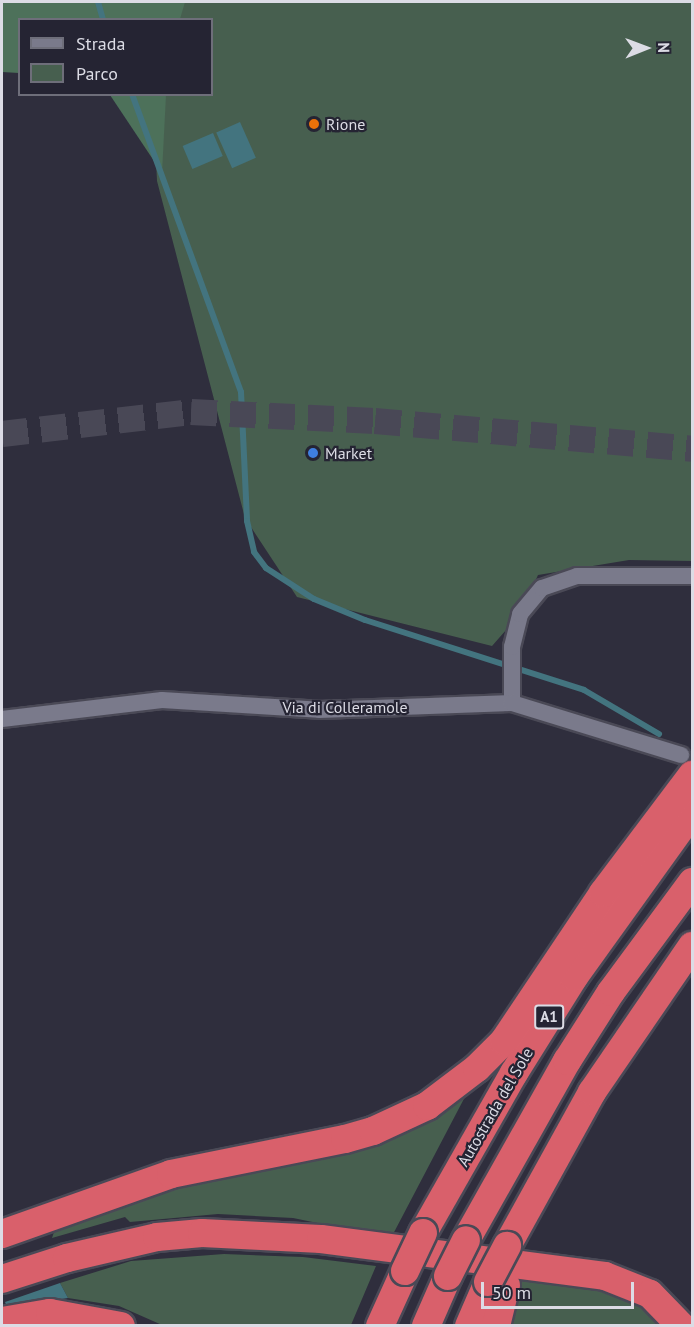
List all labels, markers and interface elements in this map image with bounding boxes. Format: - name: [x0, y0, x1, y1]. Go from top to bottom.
- legend: [18, 18, 213, 96]
- north arrow: [616, 18, 676, 78]
- text: Strada: [76, 32, 125, 55]
- text: N: [654, 42, 674, 53]
- text: Parco: [76, 62, 118, 85]
- place label: Rione: [326, 114, 365, 134]
- marker: Rione: [307, 117, 321, 131]
- place label: Market: [325, 443, 372, 463]
- marker: Market: [306, 446, 320, 460]
- street label: Via di Colleramole: [282, 697, 408, 717]
- road number: A1: [534, 1005, 564, 1029]
- street label: Autostrada del Sole: [453, 1044, 537, 1170]
- scale bar: [484, 1270, 637, 1308]
- text: 50 m: [492, 1281, 531, 1304]

